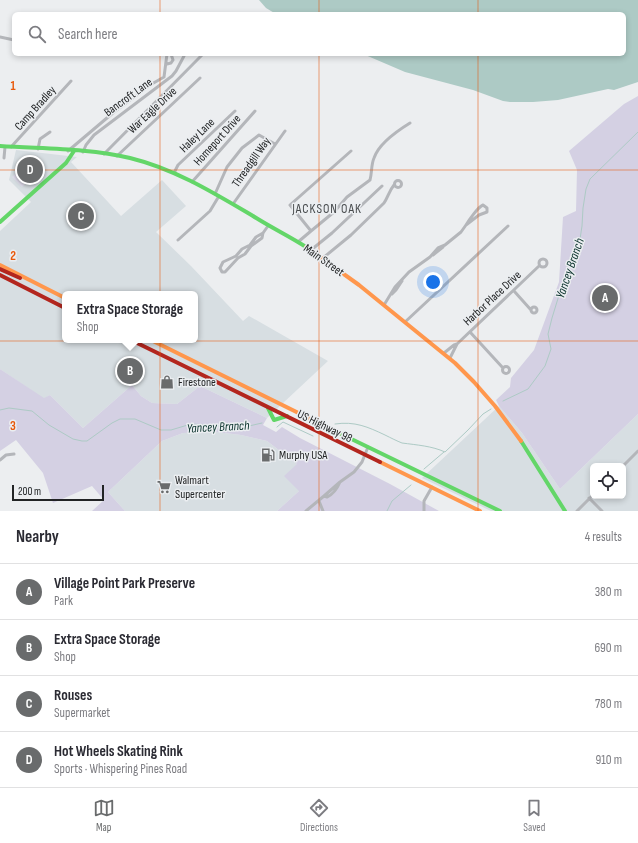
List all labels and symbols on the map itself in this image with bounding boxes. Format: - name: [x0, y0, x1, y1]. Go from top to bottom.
- street label: Bancroft Lane: [101, 75, 156, 120]
- text: 1: [10, 78, 16, 94]
- street label: Camp Bradley: [12, 83, 59, 134]
- street label: War Eagle Drive: [125, 84, 180, 137]
- street label: Homeport Drive: [190, 112, 244, 169]
- street label: Haley Lane: [177, 115, 218, 156]
- street label: Threadgill Way: [229, 134, 274, 190]
- pin: D: [17, 155, 43, 185]
- pin: C: [68, 201, 94, 231]
- district label: JACKSON OAK: [291, 201, 362, 217]
- water label: Yancey Branch: [552, 236, 588, 301]
- street label: Main Street: [300, 241, 347, 280]
- text: 2: [10, 248, 16, 264]
- street label: Harbor Place Drive: [460, 268, 525, 329]
- your location: [423, 272, 443, 292]
- pin: A: [592, 283, 618, 313]
- pin: B: [117, 356, 143, 386]
- shop icon: Firestone: [159, 374, 175, 390]
- place label: Firestone: [178, 375, 216, 390]
- street label: US Highway 98: [295, 407, 355, 446]
- water label: Yancey Branch: [186, 417, 250, 437]
- text: 3: [10, 418, 16, 434]
- fuel station icon: Murphy USA: [260, 447, 276, 463]
- place label: Murphy USA: [279, 448, 328, 463]
- place label: Walmart Supercenter: [175, 473, 225, 502]
- supermarket icon: Walmart Supercenter: [156, 479, 172, 495]
- scale bar: [12, 483, 104, 502]

